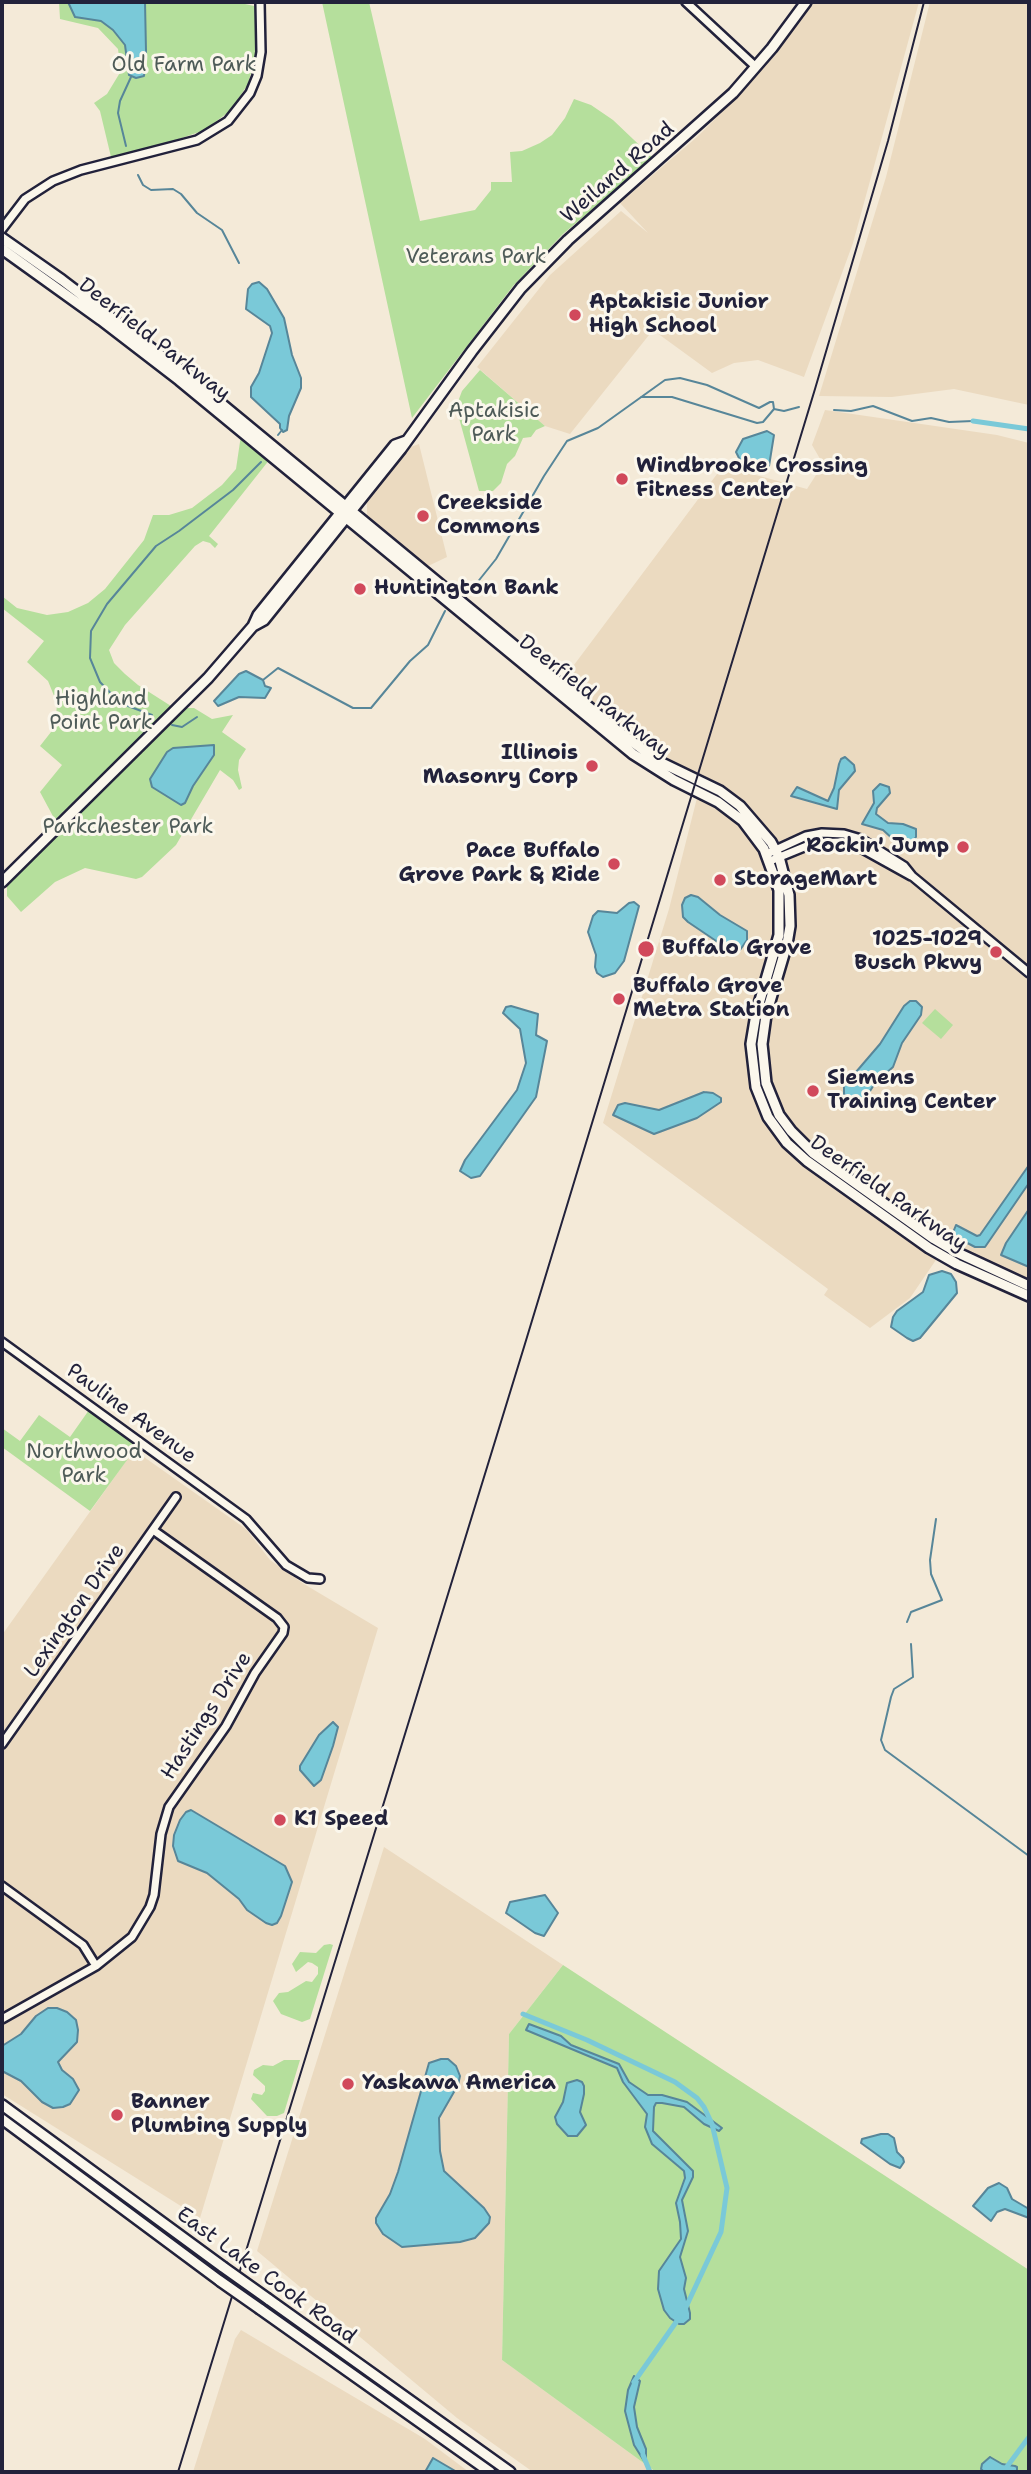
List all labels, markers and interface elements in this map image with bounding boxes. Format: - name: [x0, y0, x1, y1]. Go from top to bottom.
- park label: Old Farm Park: [112, 53, 256, 79]
- street label: Weiland Road: [556, 117, 680, 229]
- park label: Veterans Park: [405, 245, 547, 271]
- street label: Deerfield Parkway: [73, 273, 235, 407]
- place label: Aptakisic Junior High School: [589, 290, 769, 340]
- marker: Aptakisic Junior High School: [567, 307, 583, 323]
- park label: Aptakisic Park: [448, 399, 540, 449]
- place label: Windbrooke Crossing Fitness Center: [636, 454, 868, 504]
- marker: Windbrooke Crossing Fitness Center: [614, 471, 630, 487]
- place label: Creekside Commons: [437, 491, 543, 541]
- marker: Creekside Commons: [415, 508, 431, 524]
- place label: Huntington Bank: [374, 576, 559, 602]
- marker: Huntington Bank: [352, 581, 368, 597]
- street label: Deerfield Parkway: [513, 630, 675, 764]
- park label: Highland Point Park: [49, 687, 153, 737]
- place label: Illinois Masonry Corp: [423, 741, 578, 791]
- marker: Illinois Masonry Corp: [584, 758, 600, 774]
- park label: Parkchester Park: [42, 815, 214, 841]
- place label: Rockin' Jump: [806, 834, 949, 860]
- place label: Pace Buffalo Grove Park & Ride: [398, 839, 600, 889]
- marker: Rockin' Jump: [955, 839, 971, 855]
- marker: Pace Buffalo Grove Park & Ride: [606, 856, 622, 872]
- place label: StorageMart: [734, 867, 877, 893]
- marker: StorageMart: [712, 872, 728, 888]
- place label: 1025-1029 Busch Pkwy: [854, 927, 982, 977]
- place label: Buffalo Grove: [662, 936, 812, 962]
- marker: Buffalo Grove: [636, 939, 656, 959]
- marker: 1025-1029 Busch Pkwy: [988, 944, 1004, 960]
- place label: Buffalo Grove Metra Station: [633, 974, 789, 1024]
- marker: Buffalo Grove Metra Station: [611, 991, 627, 1007]
- place label: Siemens Training Center: [827, 1066, 996, 1116]
- marker: Siemens Training Center: [805, 1083, 821, 1099]
- street label: Deerfield Parkway: [805, 1130, 971, 1258]
- street label: Pauline Avenue: [61, 1359, 201, 1469]
- park label: Northwood Park: [26, 1440, 142, 1490]
- street label: Lexington Drive: [19, 1539, 131, 1683]
- street label: Hastings Drive: [156, 1647, 258, 1785]
- place label: K1 Speed: [294, 1807, 388, 1833]
- marker: K1 Speed: [272, 1812, 288, 1828]
- place label: Yaskawa America: [362, 2071, 556, 2097]
- marker: Yaskawa America: [340, 2076, 356, 2092]
- place label: Banner Plumbing Supply: [131, 2090, 307, 2140]
- marker: Banner Plumbing Supply: [109, 2107, 125, 2123]
- street label: East Lake Cook Road: [171, 2202, 361, 2350]

